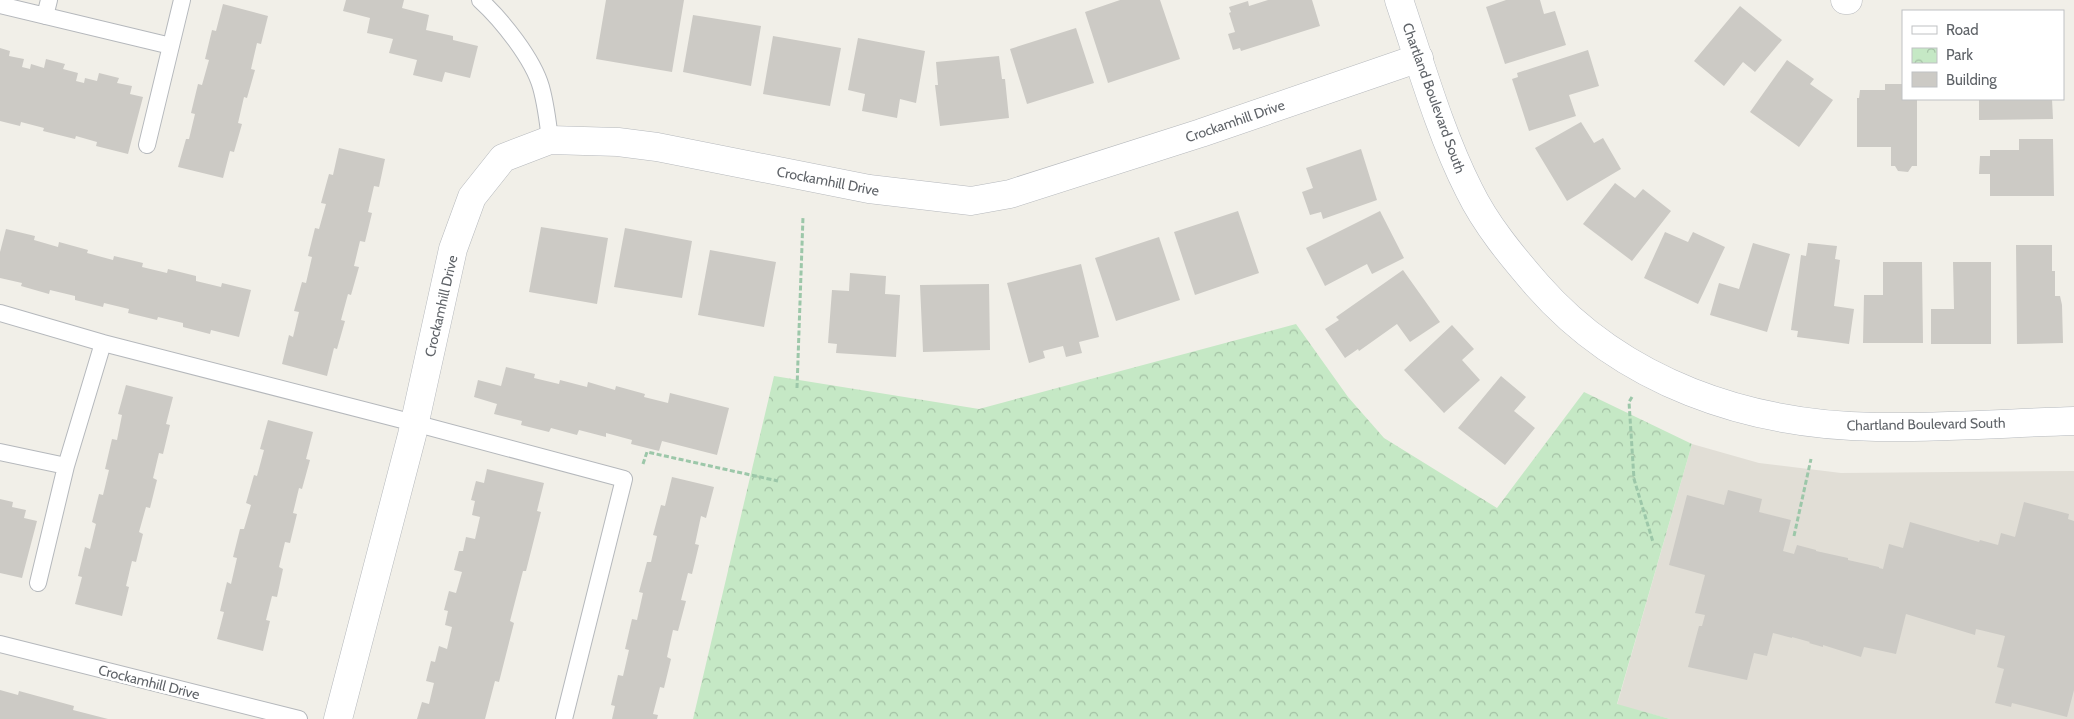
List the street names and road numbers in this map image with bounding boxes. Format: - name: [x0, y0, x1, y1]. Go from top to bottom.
- street label: Chartland Boulevard South: [1398, 20, 1470, 176]
- street label: Crockamhill Drive: [1183, 96, 1287, 146]
- street label: Crockamhill Drive: [775, 162, 881, 200]
- street label: Crockamhill Drive: [421, 253, 461, 359]
- street label: Chartland Boulevard South: [1846, 414, 2006, 434]
- street label: Crockamhill Drive: [96, 661, 202, 703]

